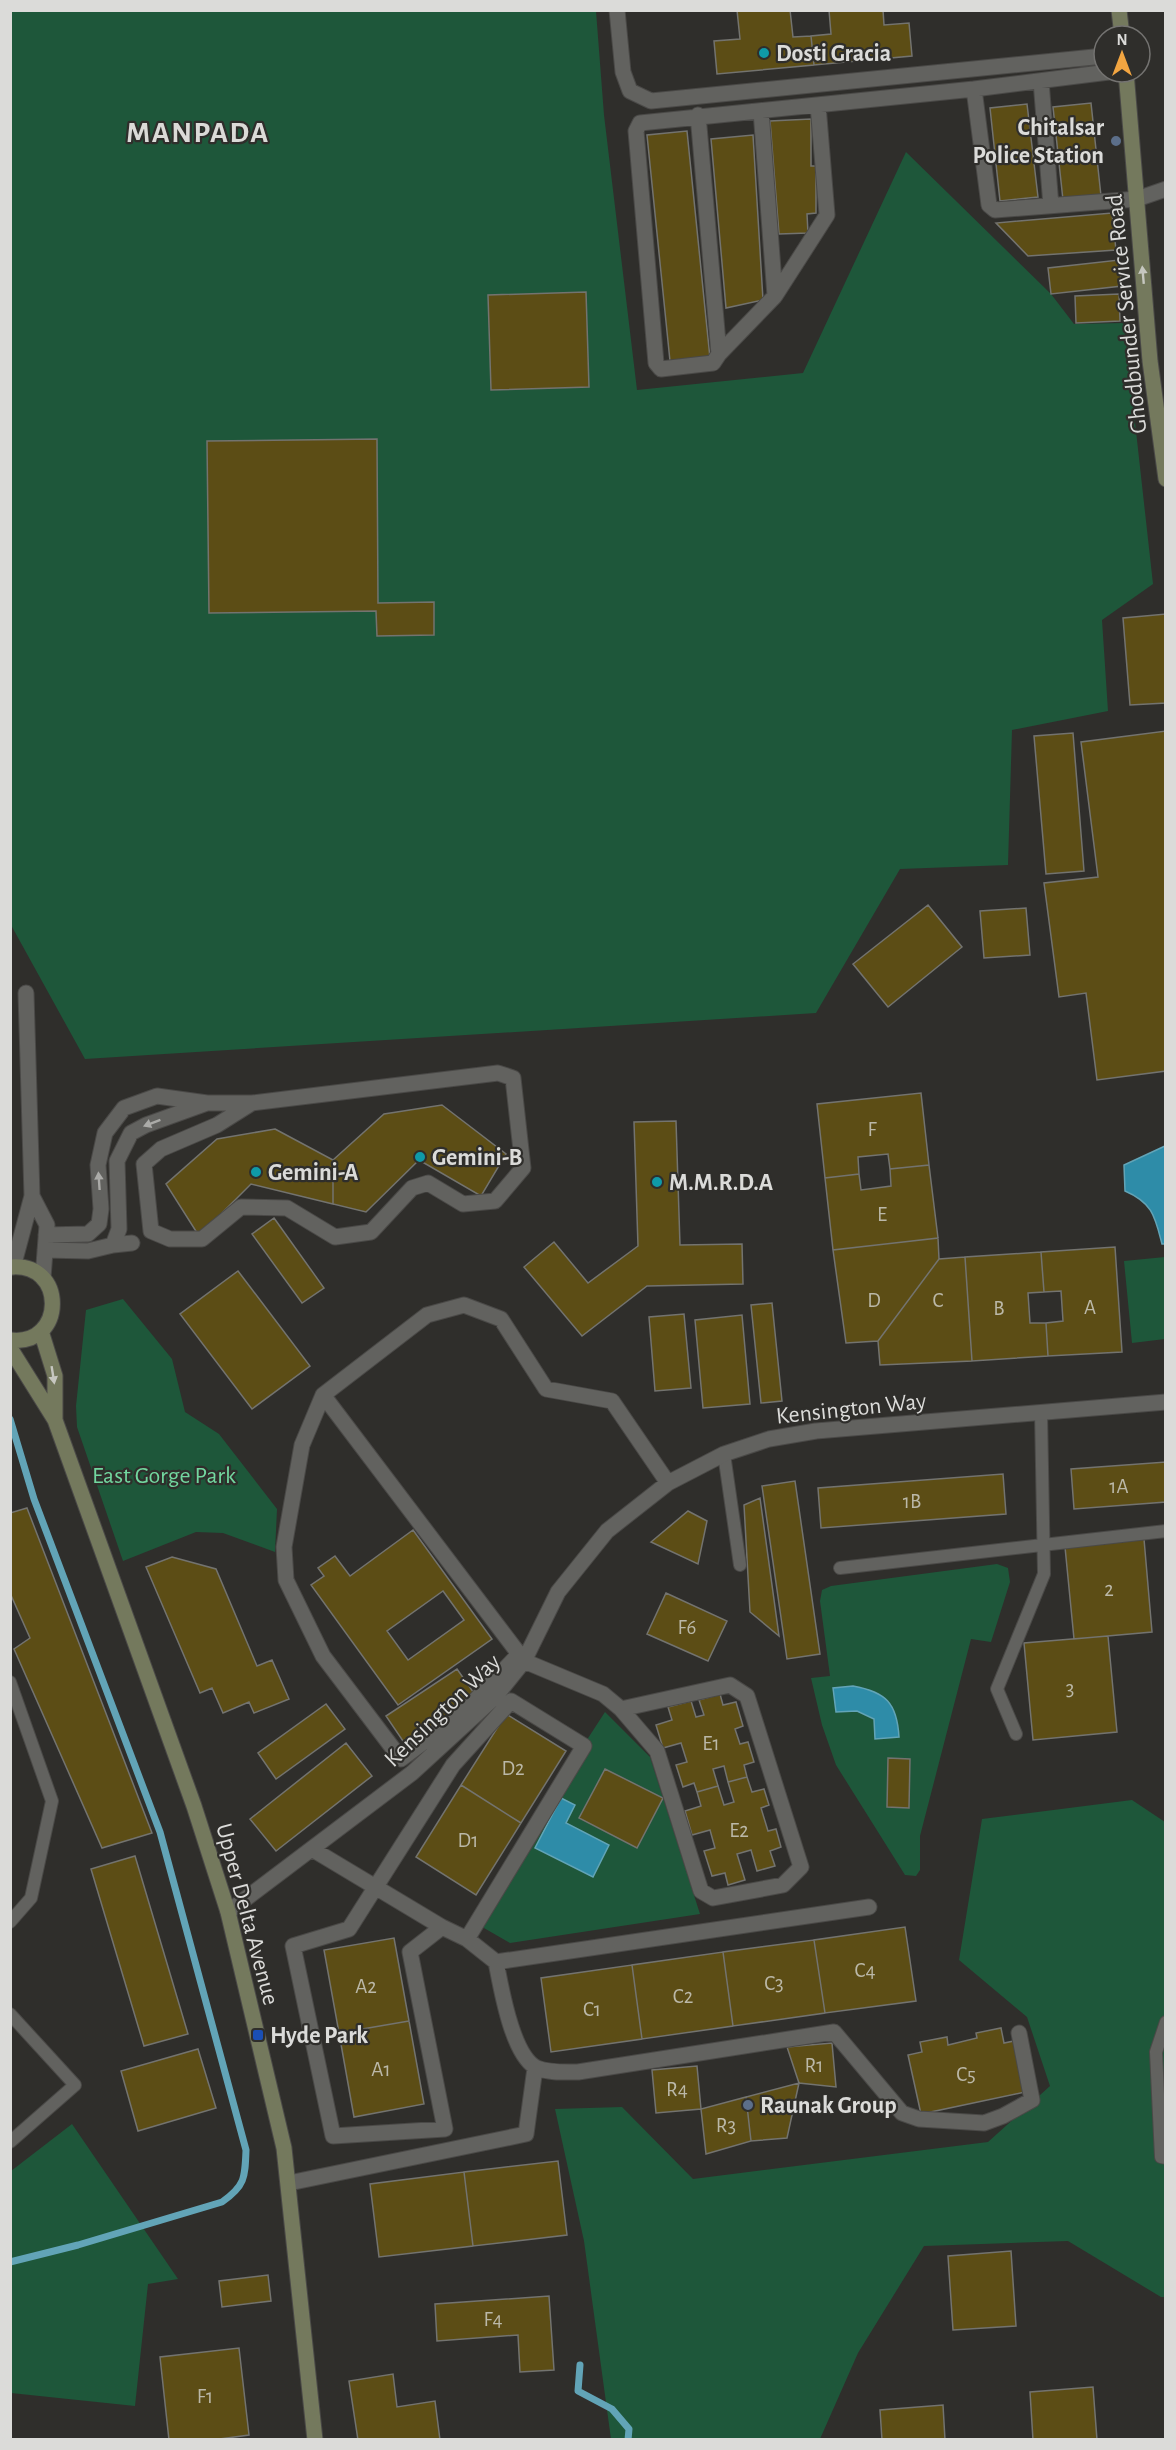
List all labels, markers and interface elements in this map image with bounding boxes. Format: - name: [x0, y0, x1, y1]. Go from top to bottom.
- north arrow: [1092, 24, 1152, 84]
- text: N: [1116, 32, 1128, 48]
- place label: Dosti Gracia: [776, 42, 891, 66]
- marker: Dosti Gracia: [757, 46, 771, 60]
- place label: Chitalsar Police Station: [972, 116, 1105, 168]
- district label: MANPADA: [126, 118, 270, 148]
- marker: Chitalsar Police Station: [1109, 134, 1123, 148]
- street label: Ghodbunder Service Road: [1102, 193, 1152, 435]
- one-way arrow: [1138, 265, 1148, 284]
- one-way arrow: [143, 1118, 161, 1128]
- house number: F: [867, 1119, 877, 1140]
- place label: Gemini-B: [432, 1146, 522, 1170]
- marker: Gemini-B: [413, 1150, 427, 1164]
- place label: Gemini-A: [268, 1161, 359, 1185]
- marker: Gemini-A: [249, 1165, 263, 1179]
- one-way arrow: [95, 1171, 104, 1190]
- place label: M.M.R.D.A: [669, 1171, 774, 1195]
- marker: M.M.R.D.A: [650, 1175, 664, 1189]
- house number: E: [877, 1204, 887, 1225]
- house number: D: [867, 1290, 881, 1311]
- house number: C: [933, 1290, 944, 1311]
- house number: A: [1084, 1297, 1096, 1318]
- house number: B: [993, 1298, 1005, 1319]
- one-way arrow: [49, 1366, 58, 1385]
- street label: Kensington Way: [775, 1389, 928, 1429]
- park label: East Gorge Park: [92, 1464, 236, 1488]
- house number: 1A: [1109, 1476, 1129, 1497]
- house number: 1B: [903, 1491, 921, 1512]
- house number: 2: [1104, 1579, 1114, 1600]
- house number: F6: [678, 1617, 696, 1638]
- street label: Kensington Way: [380, 1650, 505, 1772]
- house number: 3: [1066, 1678, 1074, 1699]
- house number: E1: [702, 1733, 720, 1754]
- house number: D2: [501, 1758, 525, 1779]
- house number: E2: [729, 1820, 749, 1841]
- street label: Upper Delta Avenue: [211, 1821, 283, 2008]
- house number: D1: [458, 1830, 478, 1851]
- house number: C4: [854, 1960, 876, 1981]
- house number: C3: [764, 1973, 784, 1994]
- house number: A2: [355, 1976, 377, 1997]
- house number: C2: [673, 1986, 693, 2007]
- house number: C1: [583, 1999, 601, 2020]
- place label: Hyde Park: [270, 2024, 368, 2048]
- marker: Hyde Park: [251, 2028, 265, 2042]
- house number: R1: [805, 2055, 823, 2076]
- house number: A1: [371, 2059, 391, 2080]
- house number: C5: [956, 2064, 976, 2085]
- house number: R4: [666, 2079, 688, 2100]
- place label: Raunak Group: [760, 2094, 897, 2118]
- marker: Raunak Group: [741, 2098, 755, 2112]
- house number: R3: [716, 2115, 736, 2136]
- house number: F4: [483, 2309, 503, 2330]
- house number: F1: [197, 2386, 213, 2407]

